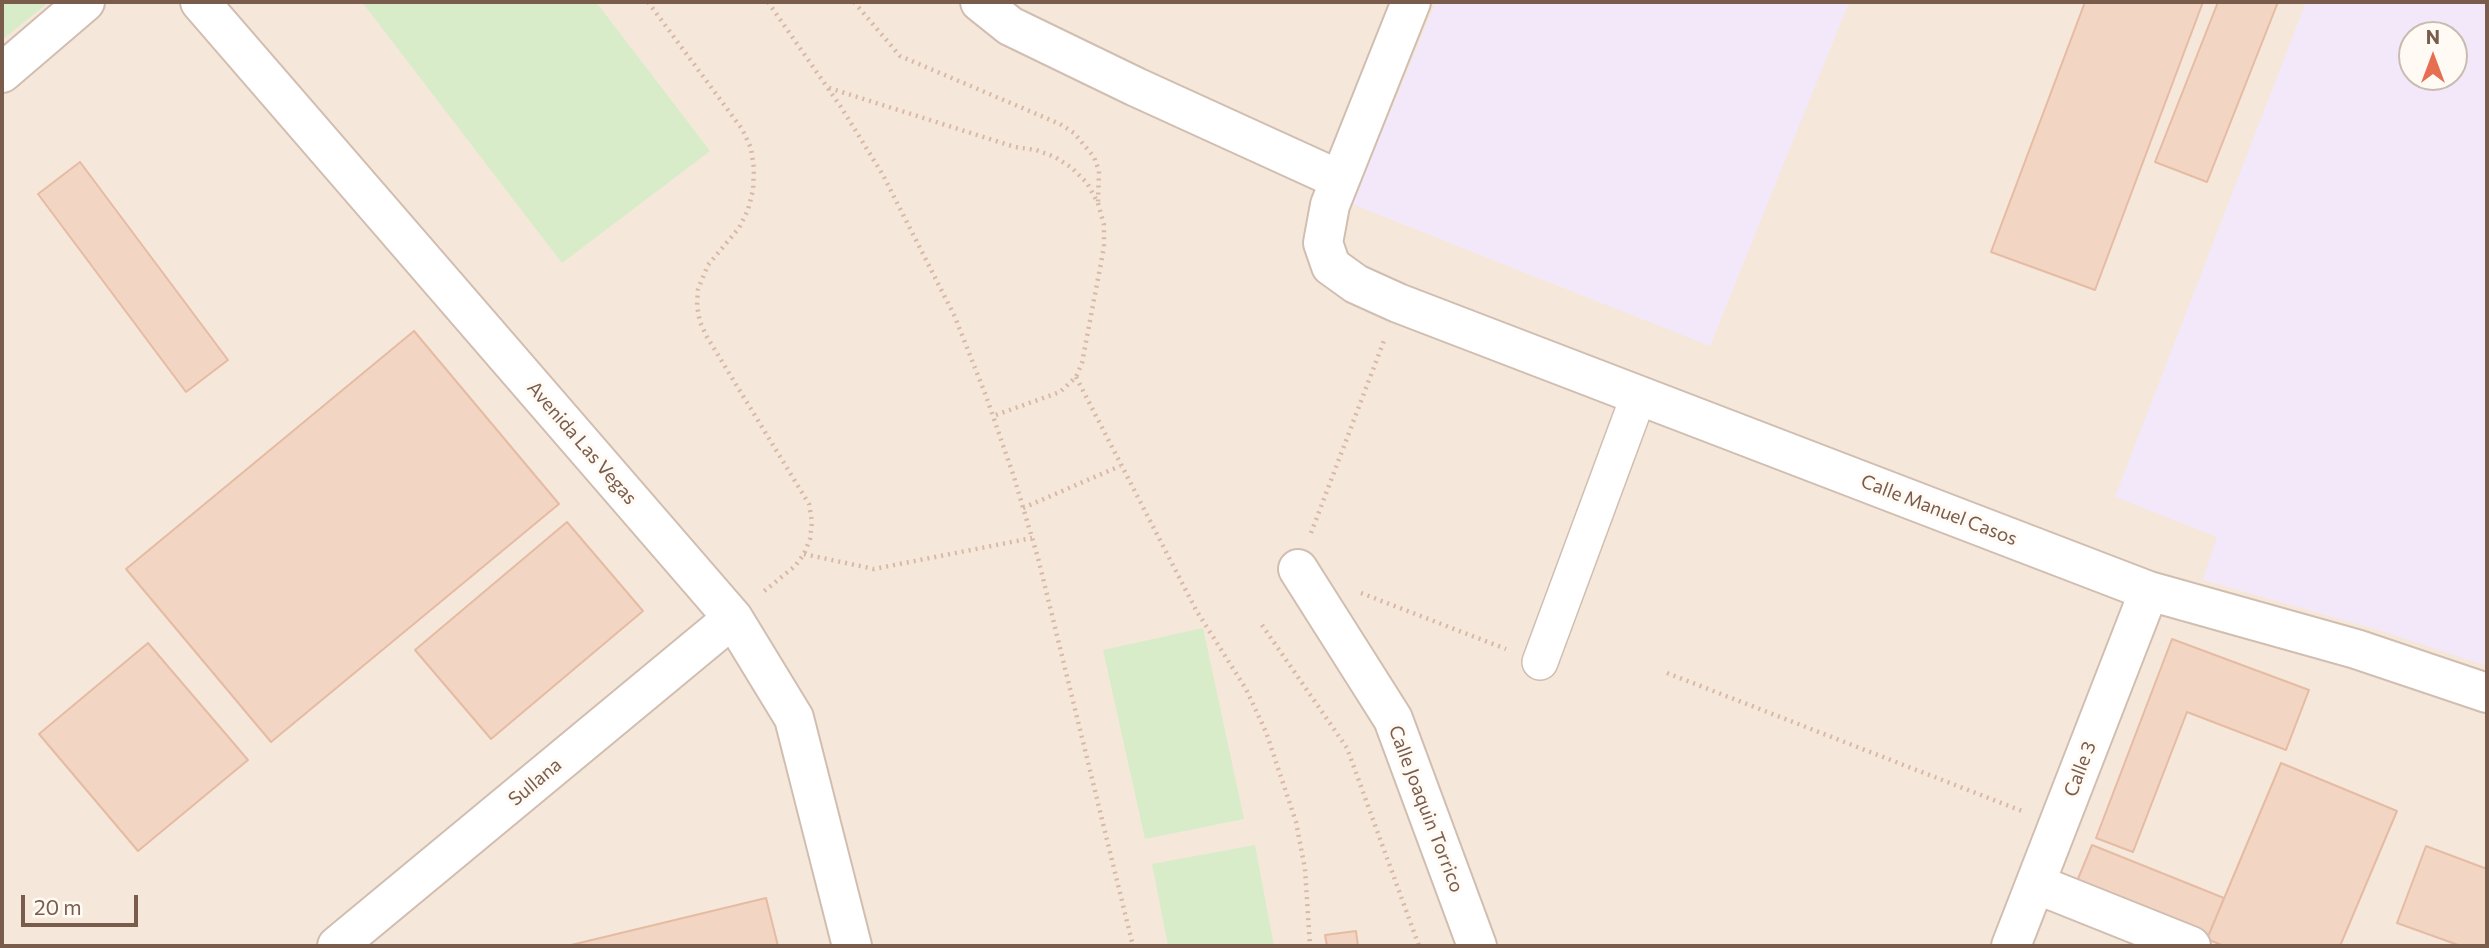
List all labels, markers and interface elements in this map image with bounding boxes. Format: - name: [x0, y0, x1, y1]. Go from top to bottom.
- north arrow: [2398, 21, 2468, 91]
- text: N: [2426, 25, 2440, 48]
- street label: Avenida Las Vegas: [522, 377, 642, 509]
- street label: Calle Manuel Casos: [1858, 470, 2020, 550]
- street label: Calle Joaquin Torrico: [1384, 722, 1468, 896]
- street label: Calle 3: [2059, 738, 2101, 800]
- street label: Sullana: [504, 753, 566, 811]
- scale bar: [24, 881, 142, 925]
- text: 20 m: [34, 894, 82, 919]

